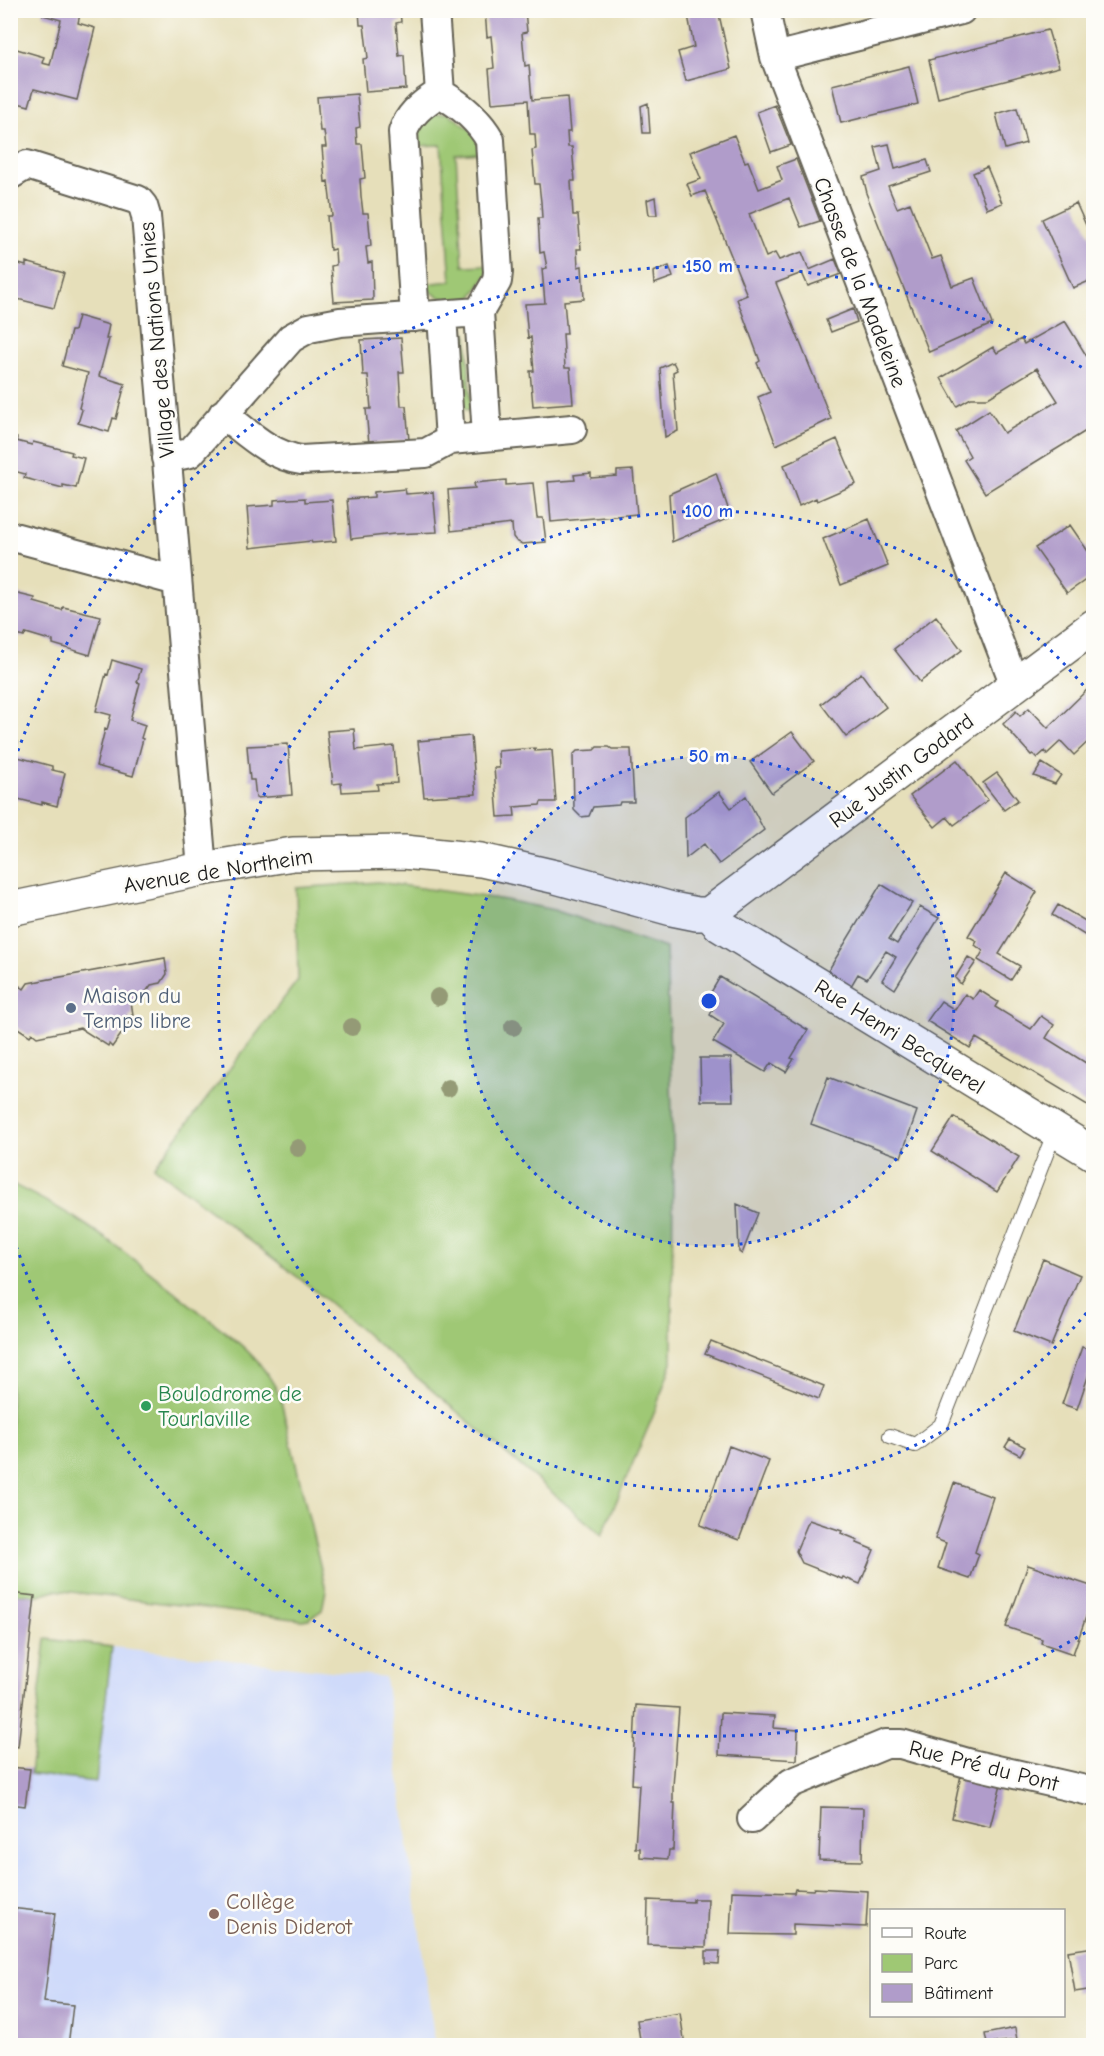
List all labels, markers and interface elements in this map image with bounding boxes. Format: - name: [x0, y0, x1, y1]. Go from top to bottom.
- street label: Chasse de la Madeleine: [808, 173, 912, 391]
- street label: Village des Nations Unies: [134, 221, 180, 459]
- text: 150 m: [685, 256, 733, 277]
- text: 100 m: [685, 501, 733, 522]
- street label: Rue Justin Godard: [824, 708, 979, 834]
- text: 50 m: [689, 746, 729, 767]
- street label: Avenue de Northeim: [122, 843, 315, 899]
- street label: Rue Henri Becquerel: [809, 974, 989, 1100]
- place label: Maison du Temps libre: [83, 983, 191, 1034]
- centre of rings: [699, 991, 719, 1011]
- marker: Maison du Temps libre: [64, 1001, 78, 1015]
- place label: Boulodrome de Tourlaville: [158, 1381, 302, 1432]
- marker: Boulodrome de Tourlaville: [139, 1399, 153, 1413]
- street label: Rue Pré du Pont: [906, 1735, 1062, 1797]
- place label: Collège Denis Diderot: [226, 1889, 353, 1940]
- marker: Collège Denis Diderot: [207, 1907, 221, 1921]
- legend: [870, 1909, 1065, 2017]
- text: Route: [924, 1923, 967, 1944]
- text: Parc: [924, 1953, 958, 1974]
- text: Bâtiment: [924, 1983, 994, 2004]

